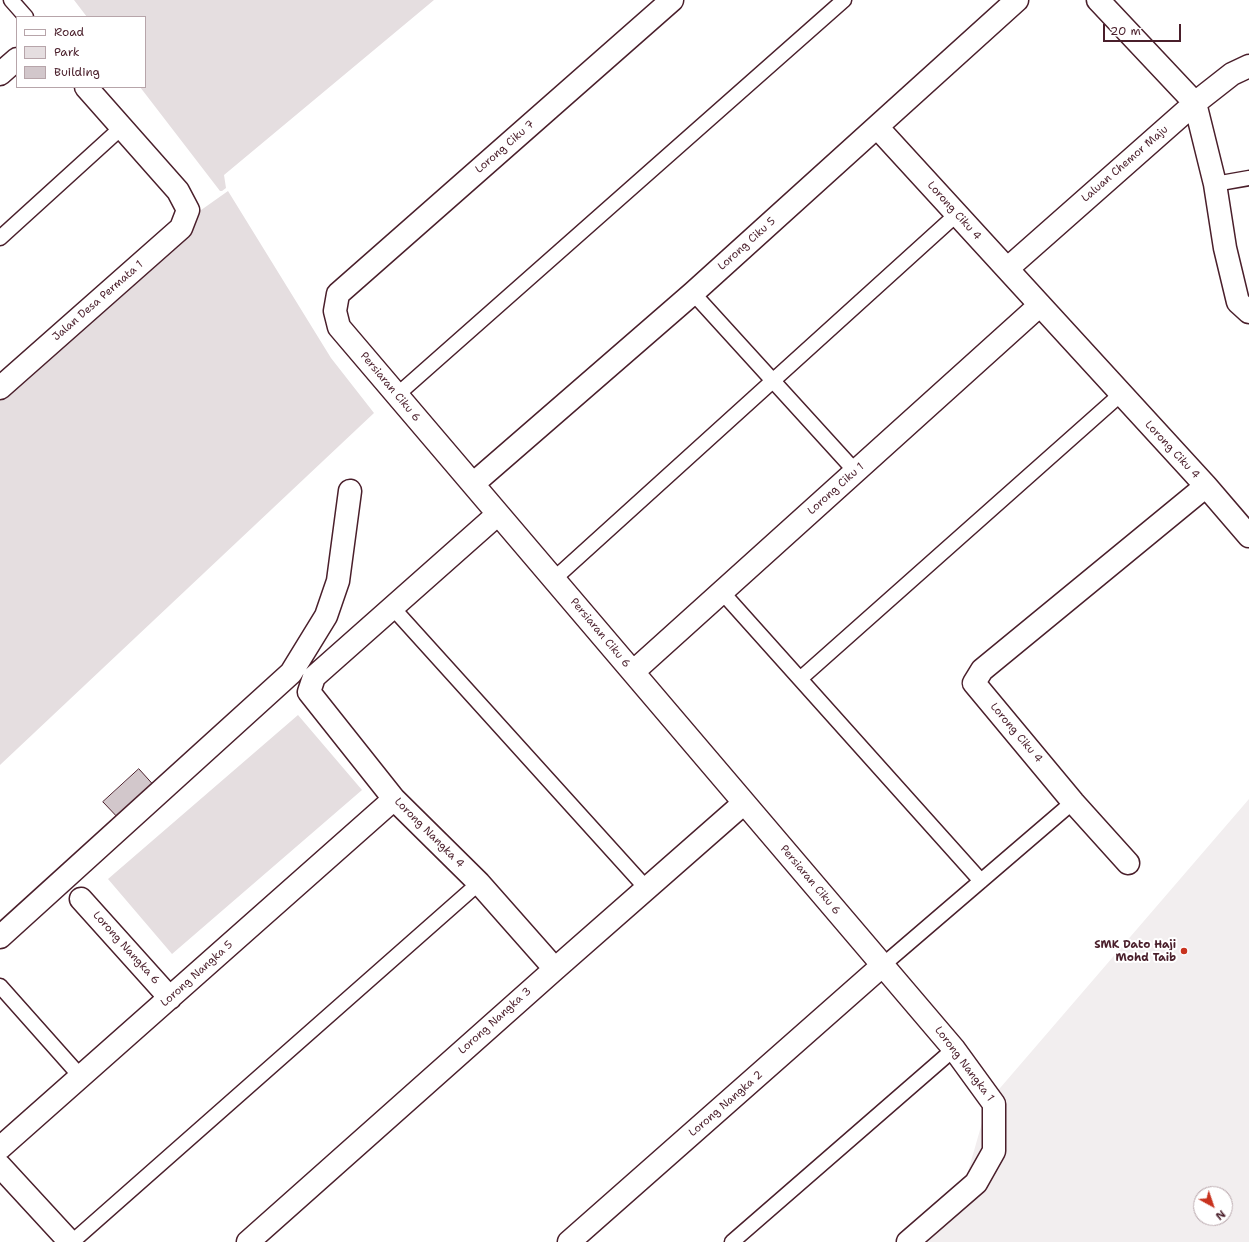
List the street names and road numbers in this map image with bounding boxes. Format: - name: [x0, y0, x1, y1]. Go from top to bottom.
- street label: Lorong Ciku 7: [473, 118, 537, 176]
- street label: Laluan Chemor Maju: [1079, 123, 1171, 205]
- street label: Lorong Ciku 4: [924, 179, 984, 243]
- street label: Lorong Ciku 5: [715, 215, 779, 273]
- street label: Jalan Desa Permata 1: [50, 258, 146, 344]
- street label: Persiaran Ciku 6: [357, 350, 423, 424]
- street label: Lorong Ciku 4: [1142, 418, 1202, 482]
- street label: Lorong Ciku 1: [805, 460, 867, 518]
- street label: Persiaran Ciku 6: [567, 596, 633, 670]
- street label: Lorong Ciku 4: [987, 700, 1045, 766]
- street label: Lorong Nangka 4: [391, 795, 467, 871]
- street label: Persiaran Ciku 6: [777, 843, 843, 917]
- street label: Lorong Nangka 6: [90, 909, 162, 987]
- street label: Lorong Nangka 5: [158, 938, 236, 1010]
- street label: Lorong Nangka 3: [456, 985, 534, 1057]
- street label: Lorong Nangka 1: [932, 1024, 996, 1104]
- street label: Lorong Nangka 2: [686, 1068, 766, 1140]

